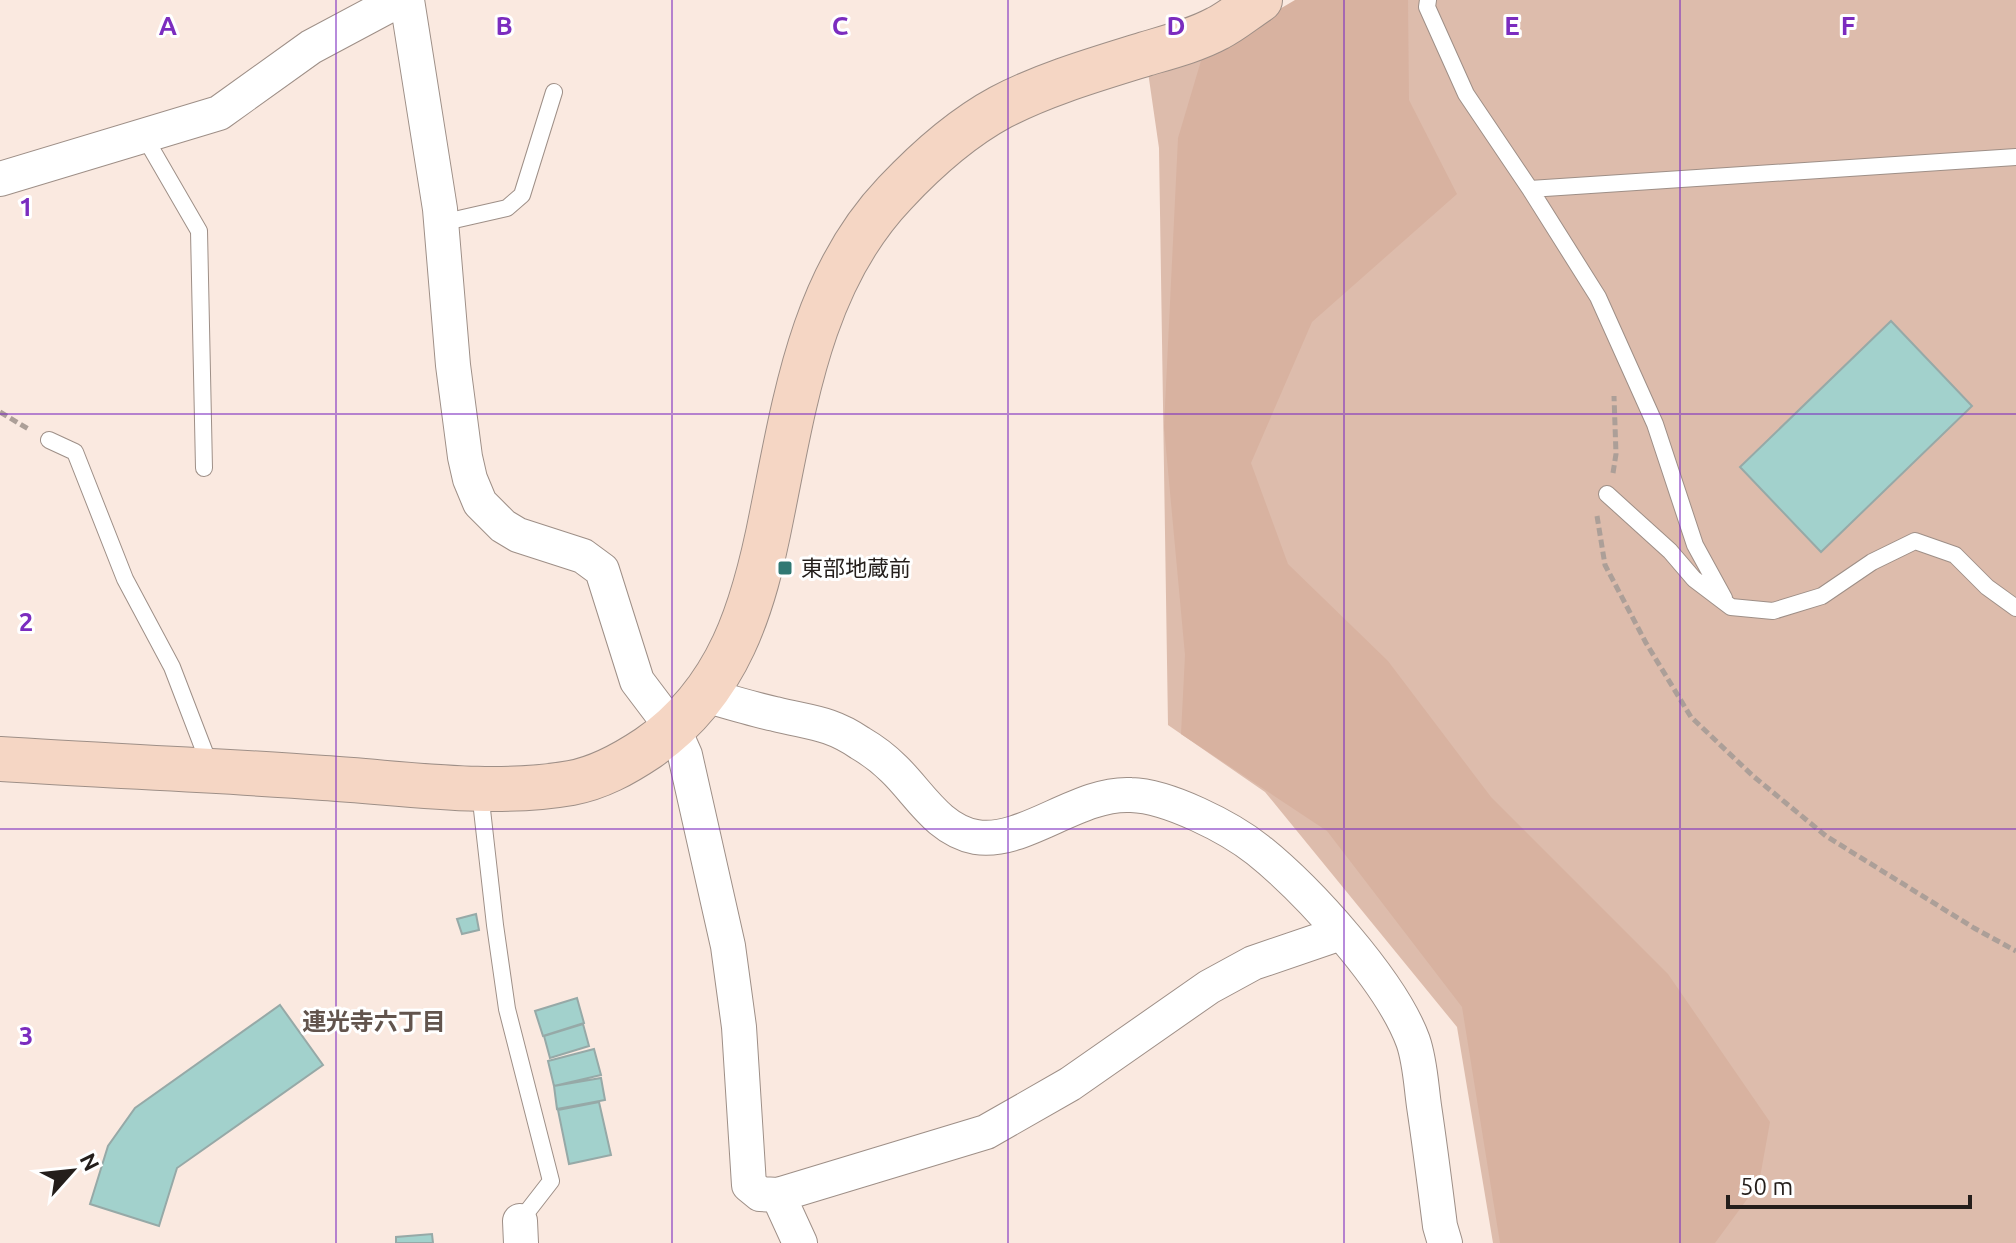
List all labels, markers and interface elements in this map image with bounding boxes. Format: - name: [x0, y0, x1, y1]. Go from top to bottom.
- text: A: [159, 11, 178, 40]
- text: B: [495, 11, 513, 40]
- text: C: [832, 11, 849, 40]
- text: D: [1167, 11, 1185, 40]
- text: E: [1504, 11, 1520, 40]
- text: F: [1841, 11, 1855, 40]
- text: 1: [19, 192, 33, 221]
- place label: 東部地蔵前: [801, 555, 911, 580]
- marker: 東部地蔵前: [776, 559, 794, 577]
- text: 2: [19, 607, 33, 636]
- district label: 連光寺六丁目: [302, 1008, 446, 1035]
- text: 3: [19, 1021, 33, 1050]
- north arrow: [32, 1131, 112, 1211]
- text: N: [75, 1149, 105, 1175]
- scale bar: [1728, 1159, 1970, 1209]
- text: 50 m: [1740, 1173, 1793, 1200]

